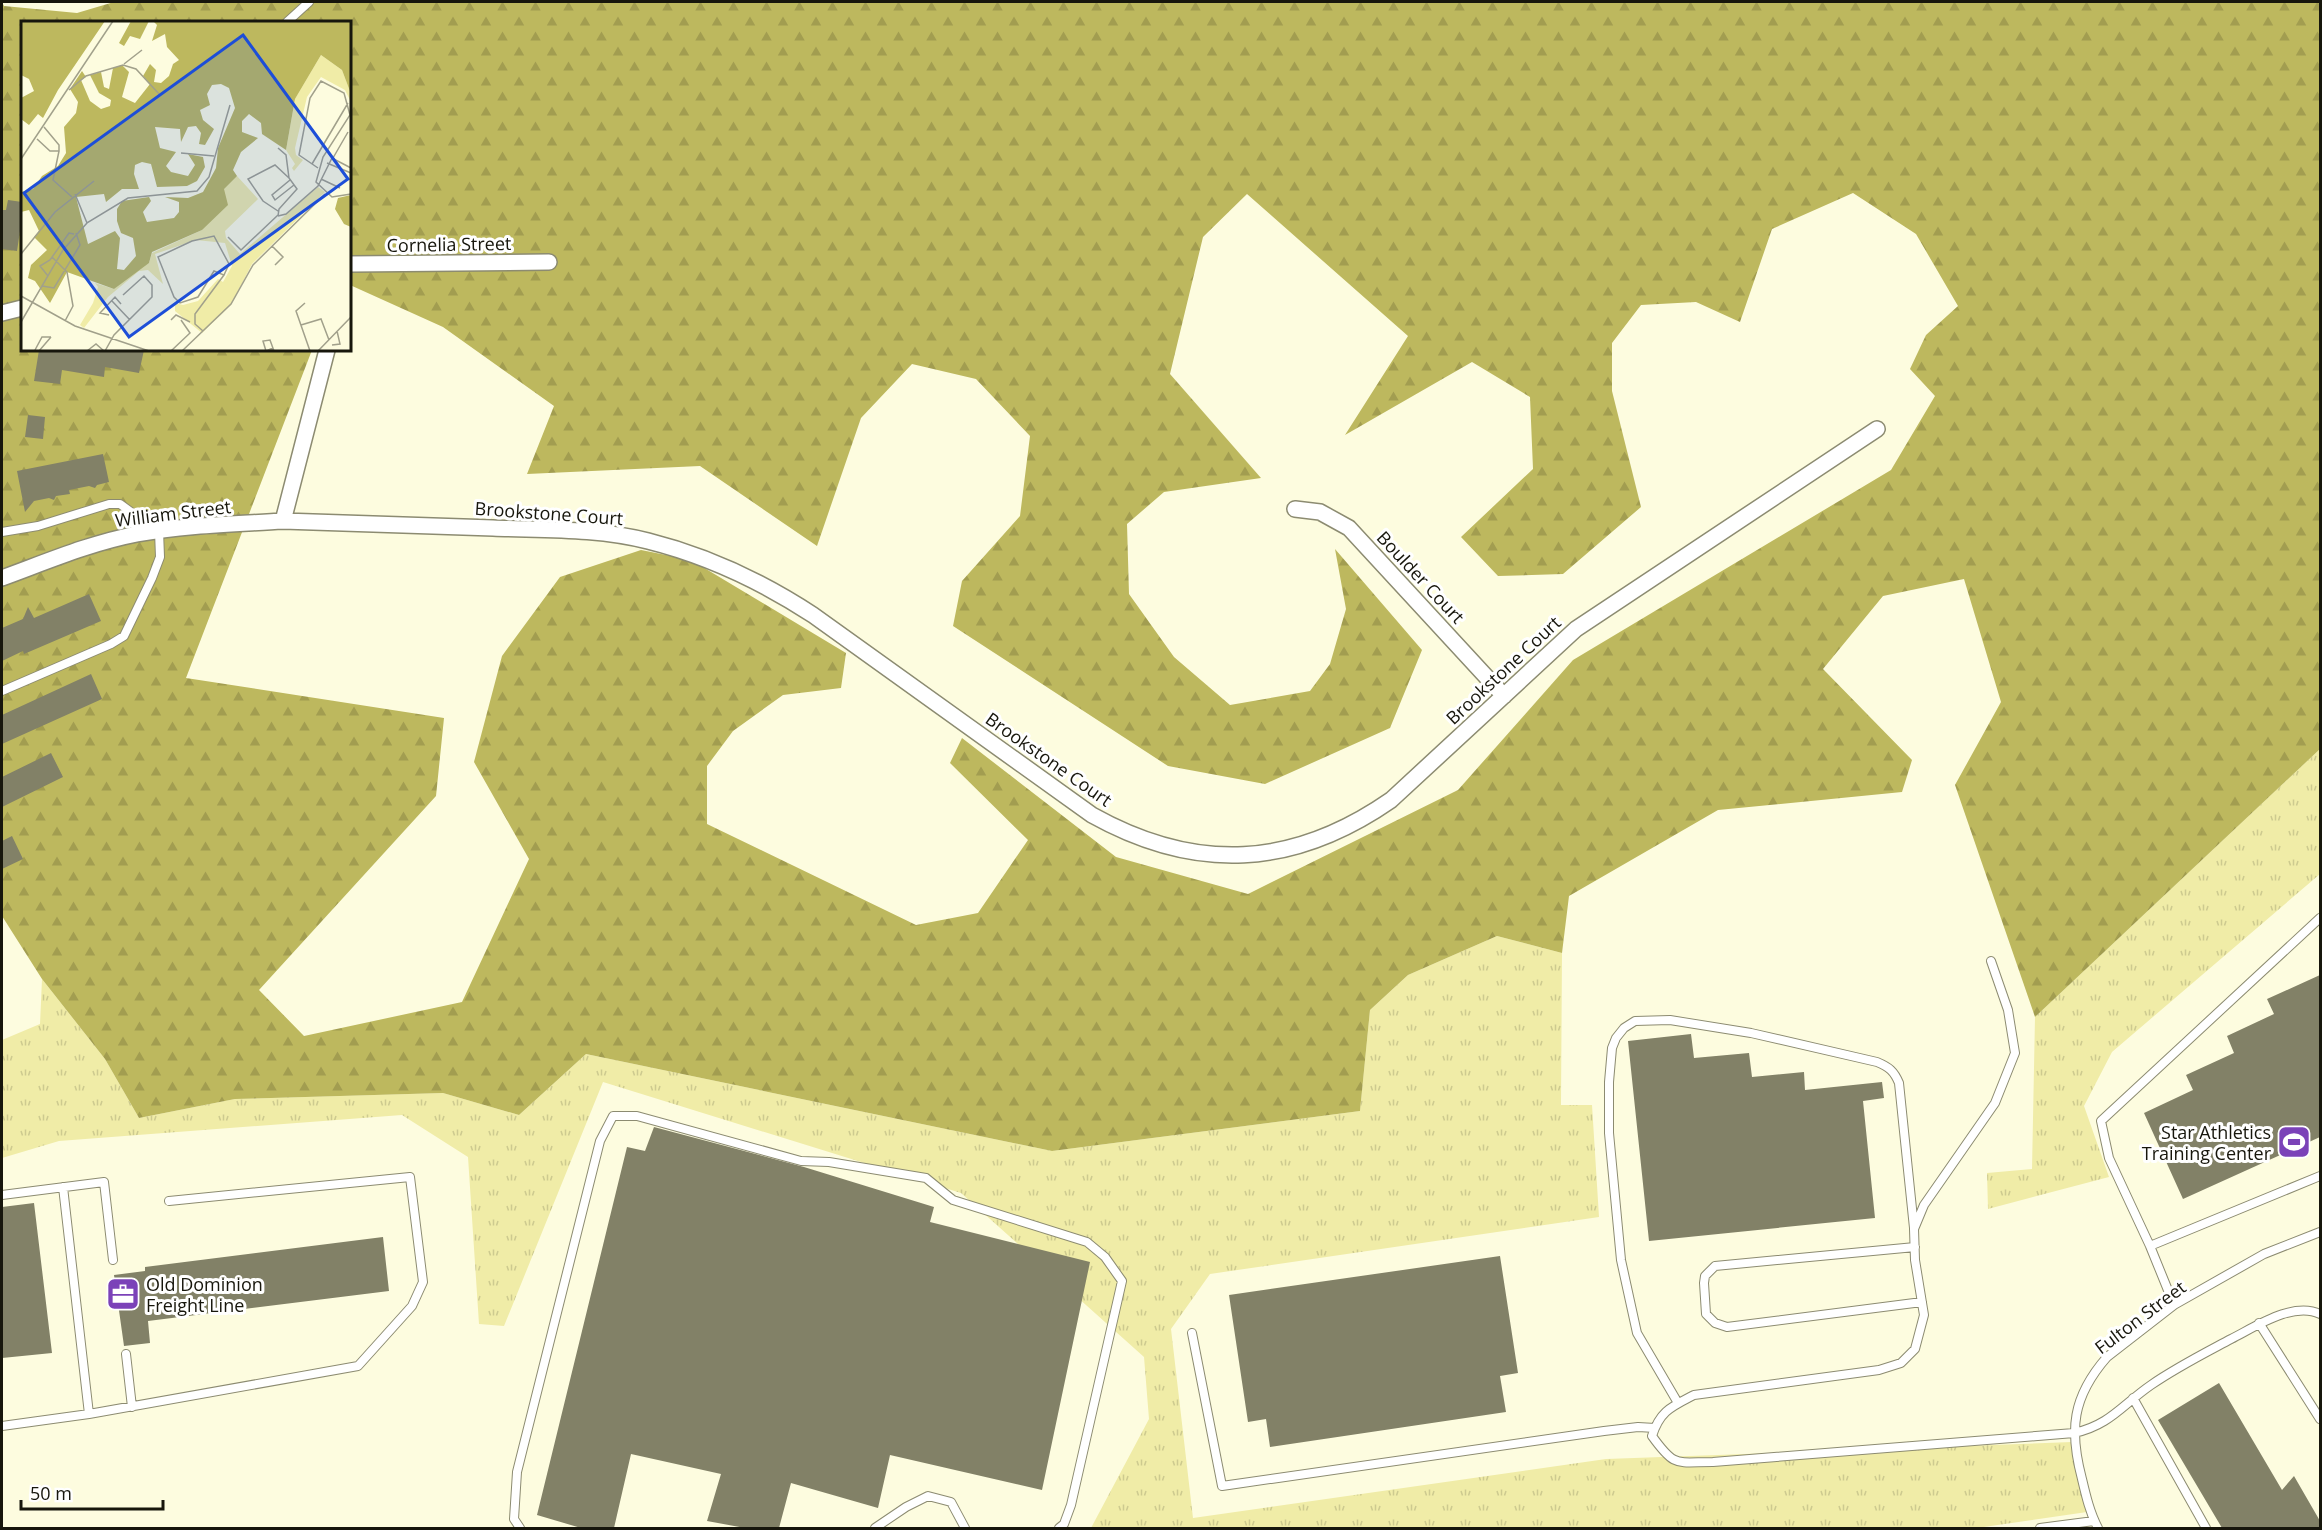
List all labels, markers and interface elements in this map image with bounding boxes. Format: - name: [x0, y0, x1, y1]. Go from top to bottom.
- inset map: [21, 21, 351, 351]
- street label: Cornelia Street: [386, 231, 512, 257]
- street label: William Street: [114, 494, 232, 532]
- street label: Brookstone Court: [474, 496, 624, 530]
- street label: Boulder Court: [1372, 526, 1470, 628]
- street label: Brookstone Court: [1440, 611, 1566, 729]
- street label: Brookstone Court: [981, 707, 1117, 811]
- place label: Star Athletics Training Center: [2142, 1120, 2272, 1165]
- sports icon: Star Athletics Training Center: [2276, 1124, 2312, 1160]
- place label: Old Dominion Freight Line: [146, 1272, 263, 1317]
- street label: Fulton Street: [2090, 1275, 2190, 1359]
- office icon: Old Dominion Freight Line: [105, 1276, 141, 1312]
- scale bar: [21, 1473, 164, 1511]
- text: 50 m: [30, 1481, 72, 1505]

